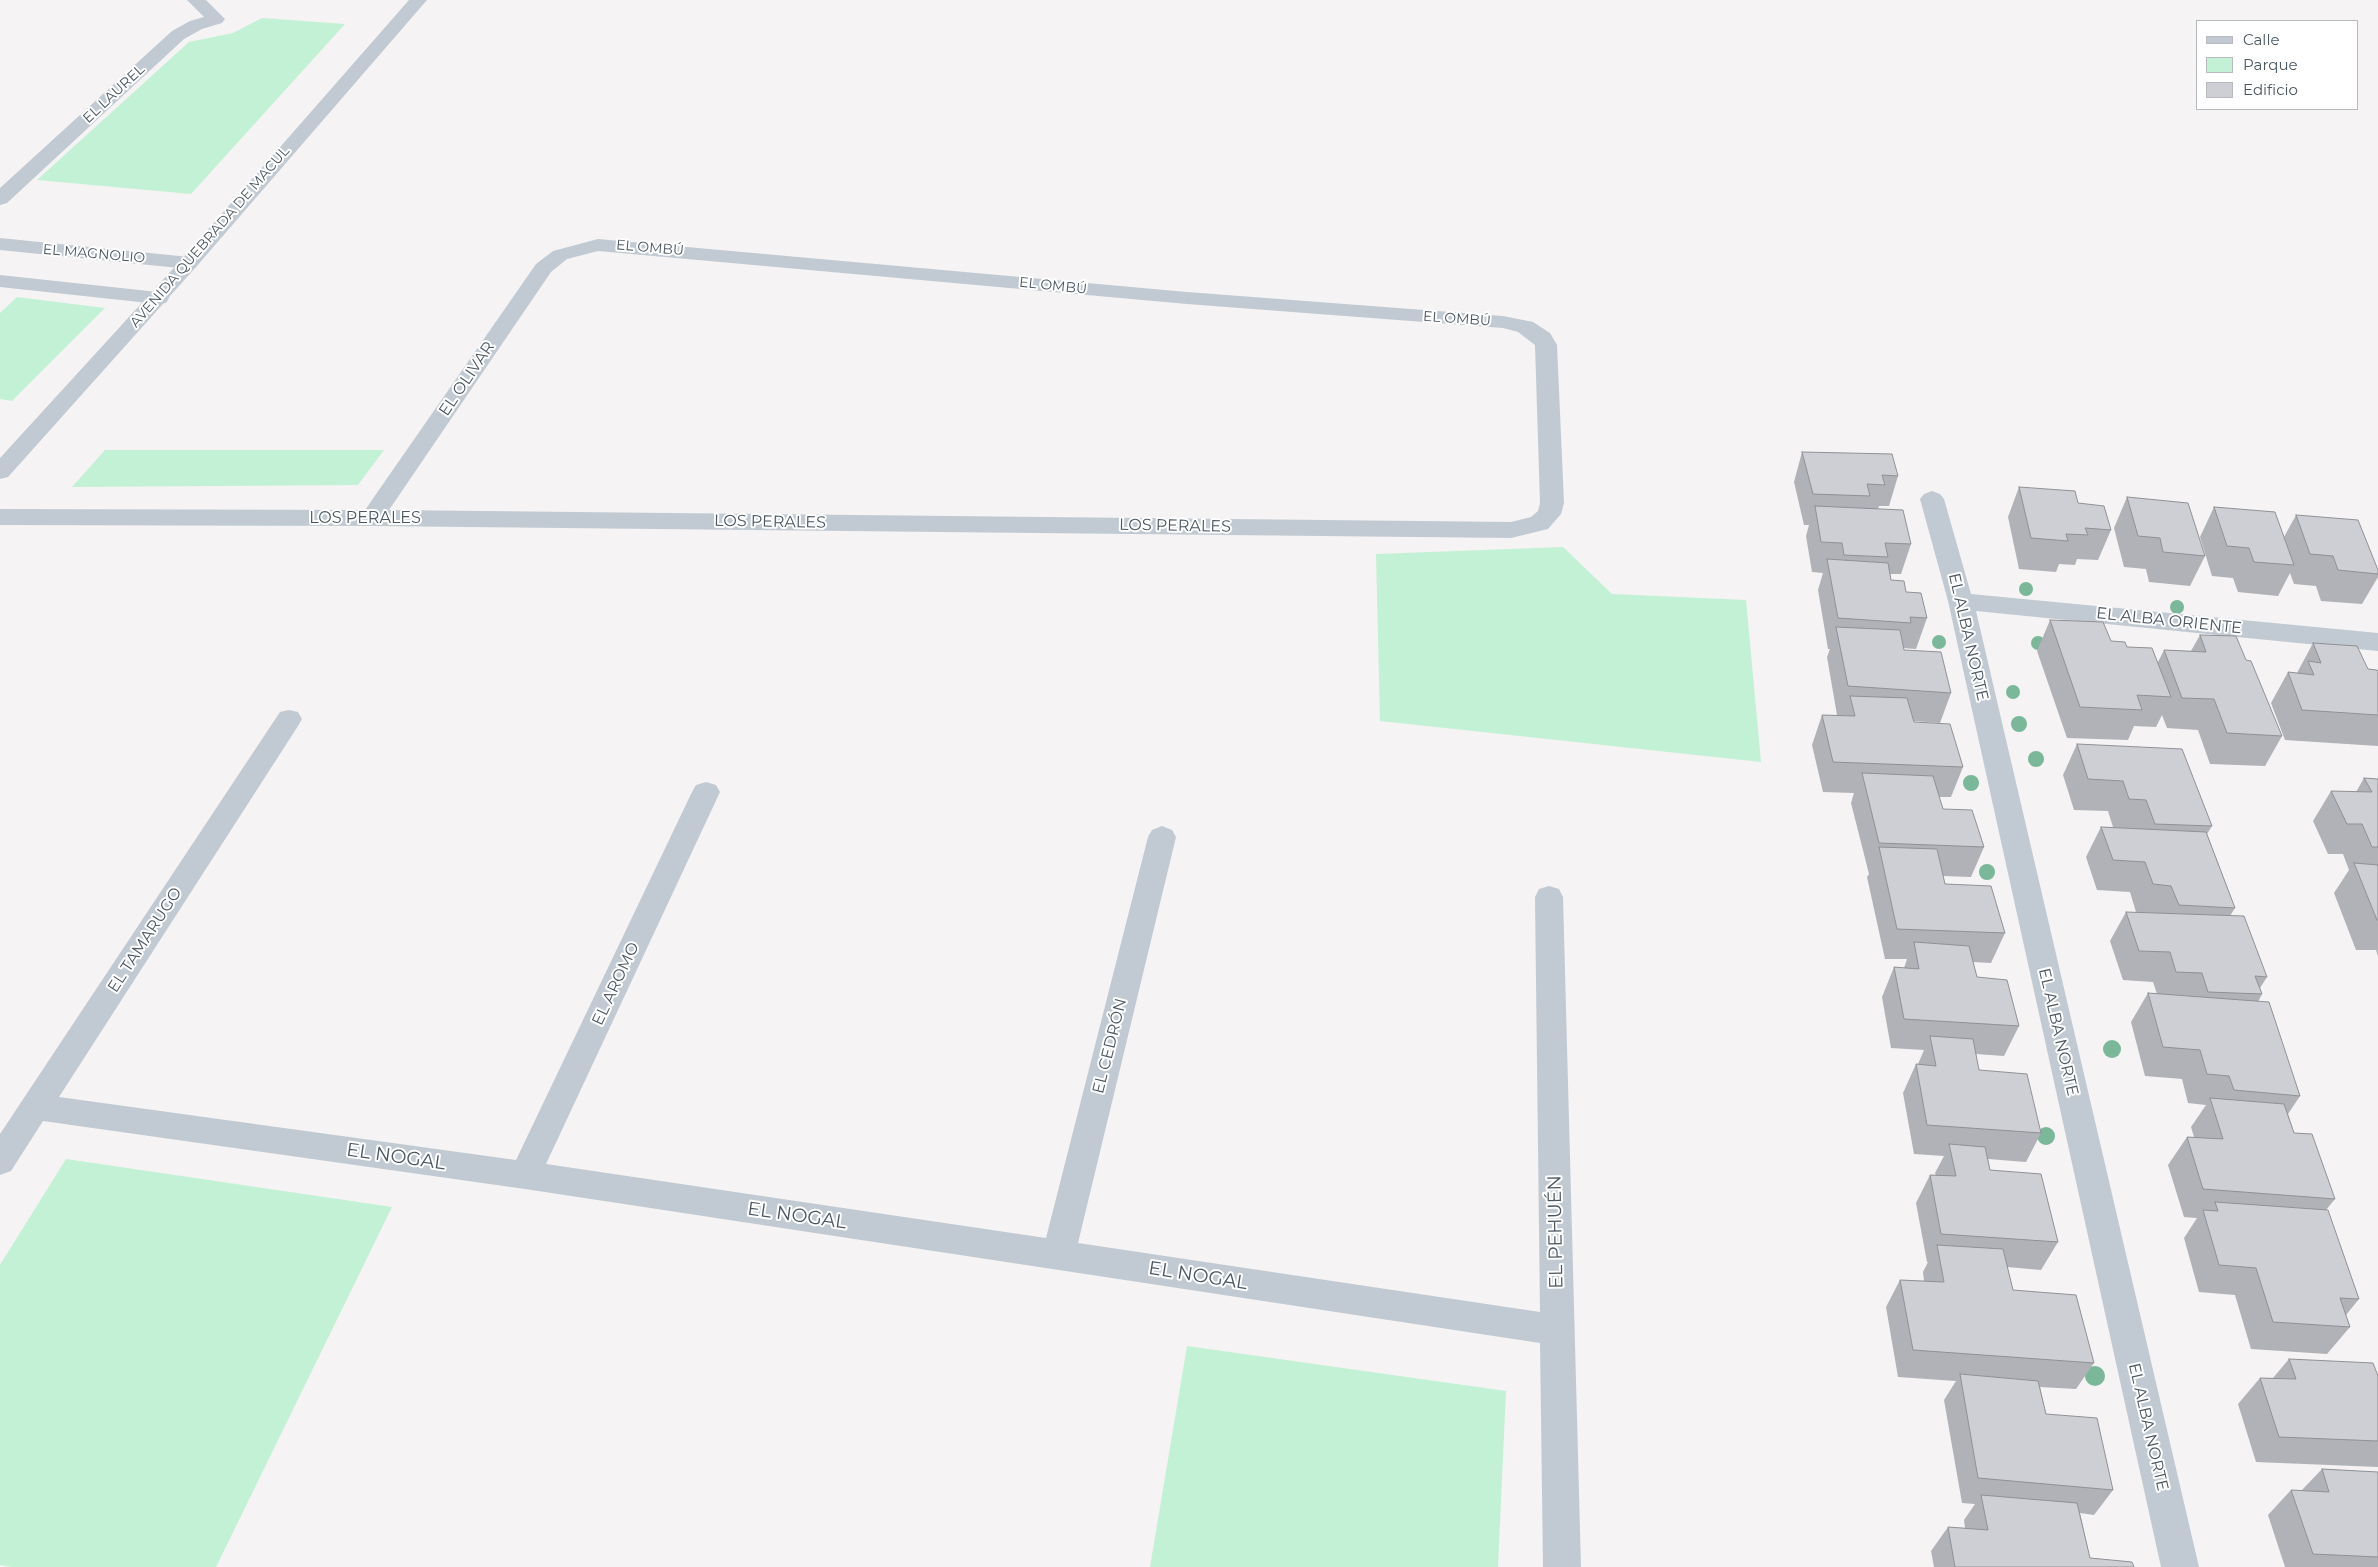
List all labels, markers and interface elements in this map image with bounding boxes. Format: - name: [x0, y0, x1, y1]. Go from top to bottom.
- legend: [2196, 20, 2358, 110]
- text: Calle: [2243, 30, 2280, 49]
- text: Parque: [2243, 55, 2298, 74]
- street label: EL LAUREL: [80, 61, 148, 127]
- text: Edificio: [2243, 80, 2298, 99]
- street label: AVENIDA QUEBRADA DE MACUL: [127, 143, 293, 331]
- street label: EL OMBÚ: [615, 237, 685, 259]
- street label: EL MAGNOLIO: [42, 241, 146, 267]
- street label: EL OMBÚ: [1018, 274, 1088, 298]
- street label: EL OMBÚ: [1422, 308, 1492, 330]
- street label: EL OLIVAR: [435, 338, 499, 420]
- street label: LOS PERALES: [309, 508, 421, 528]
- street label: LOS PERALES: [714, 511, 826, 533]
- street label: LOS PERALES: [1119, 515, 1231, 537]
- street label: EL ALBA NORTE: [1944, 571, 1992, 703]
- street label: EL ALBA ORIENTE: [2095, 604, 2243, 638]
- street label: EL TAMARUGO: [104, 884, 186, 996]
- street label: EL AROMO: [588, 939, 644, 1029]
- street label: EL ALBA NORTE: [2034, 966, 2082, 1098]
- street label: EL CEDRÓN: [1089, 996, 1131, 1096]
- street label: EL NOGAL: [345, 1139, 447, 1175]
- street label: EL PEHUÉN: [1544, 1175, 1568, 1289]
- street label: EL NOGAL: [746, 1198, 848, 1234]
- street label: EL NOGAL: [1147, 1257, 1249, 1295]
- street label: EL ALBA NORTE: [2124, 1361, 2172, 1493]

